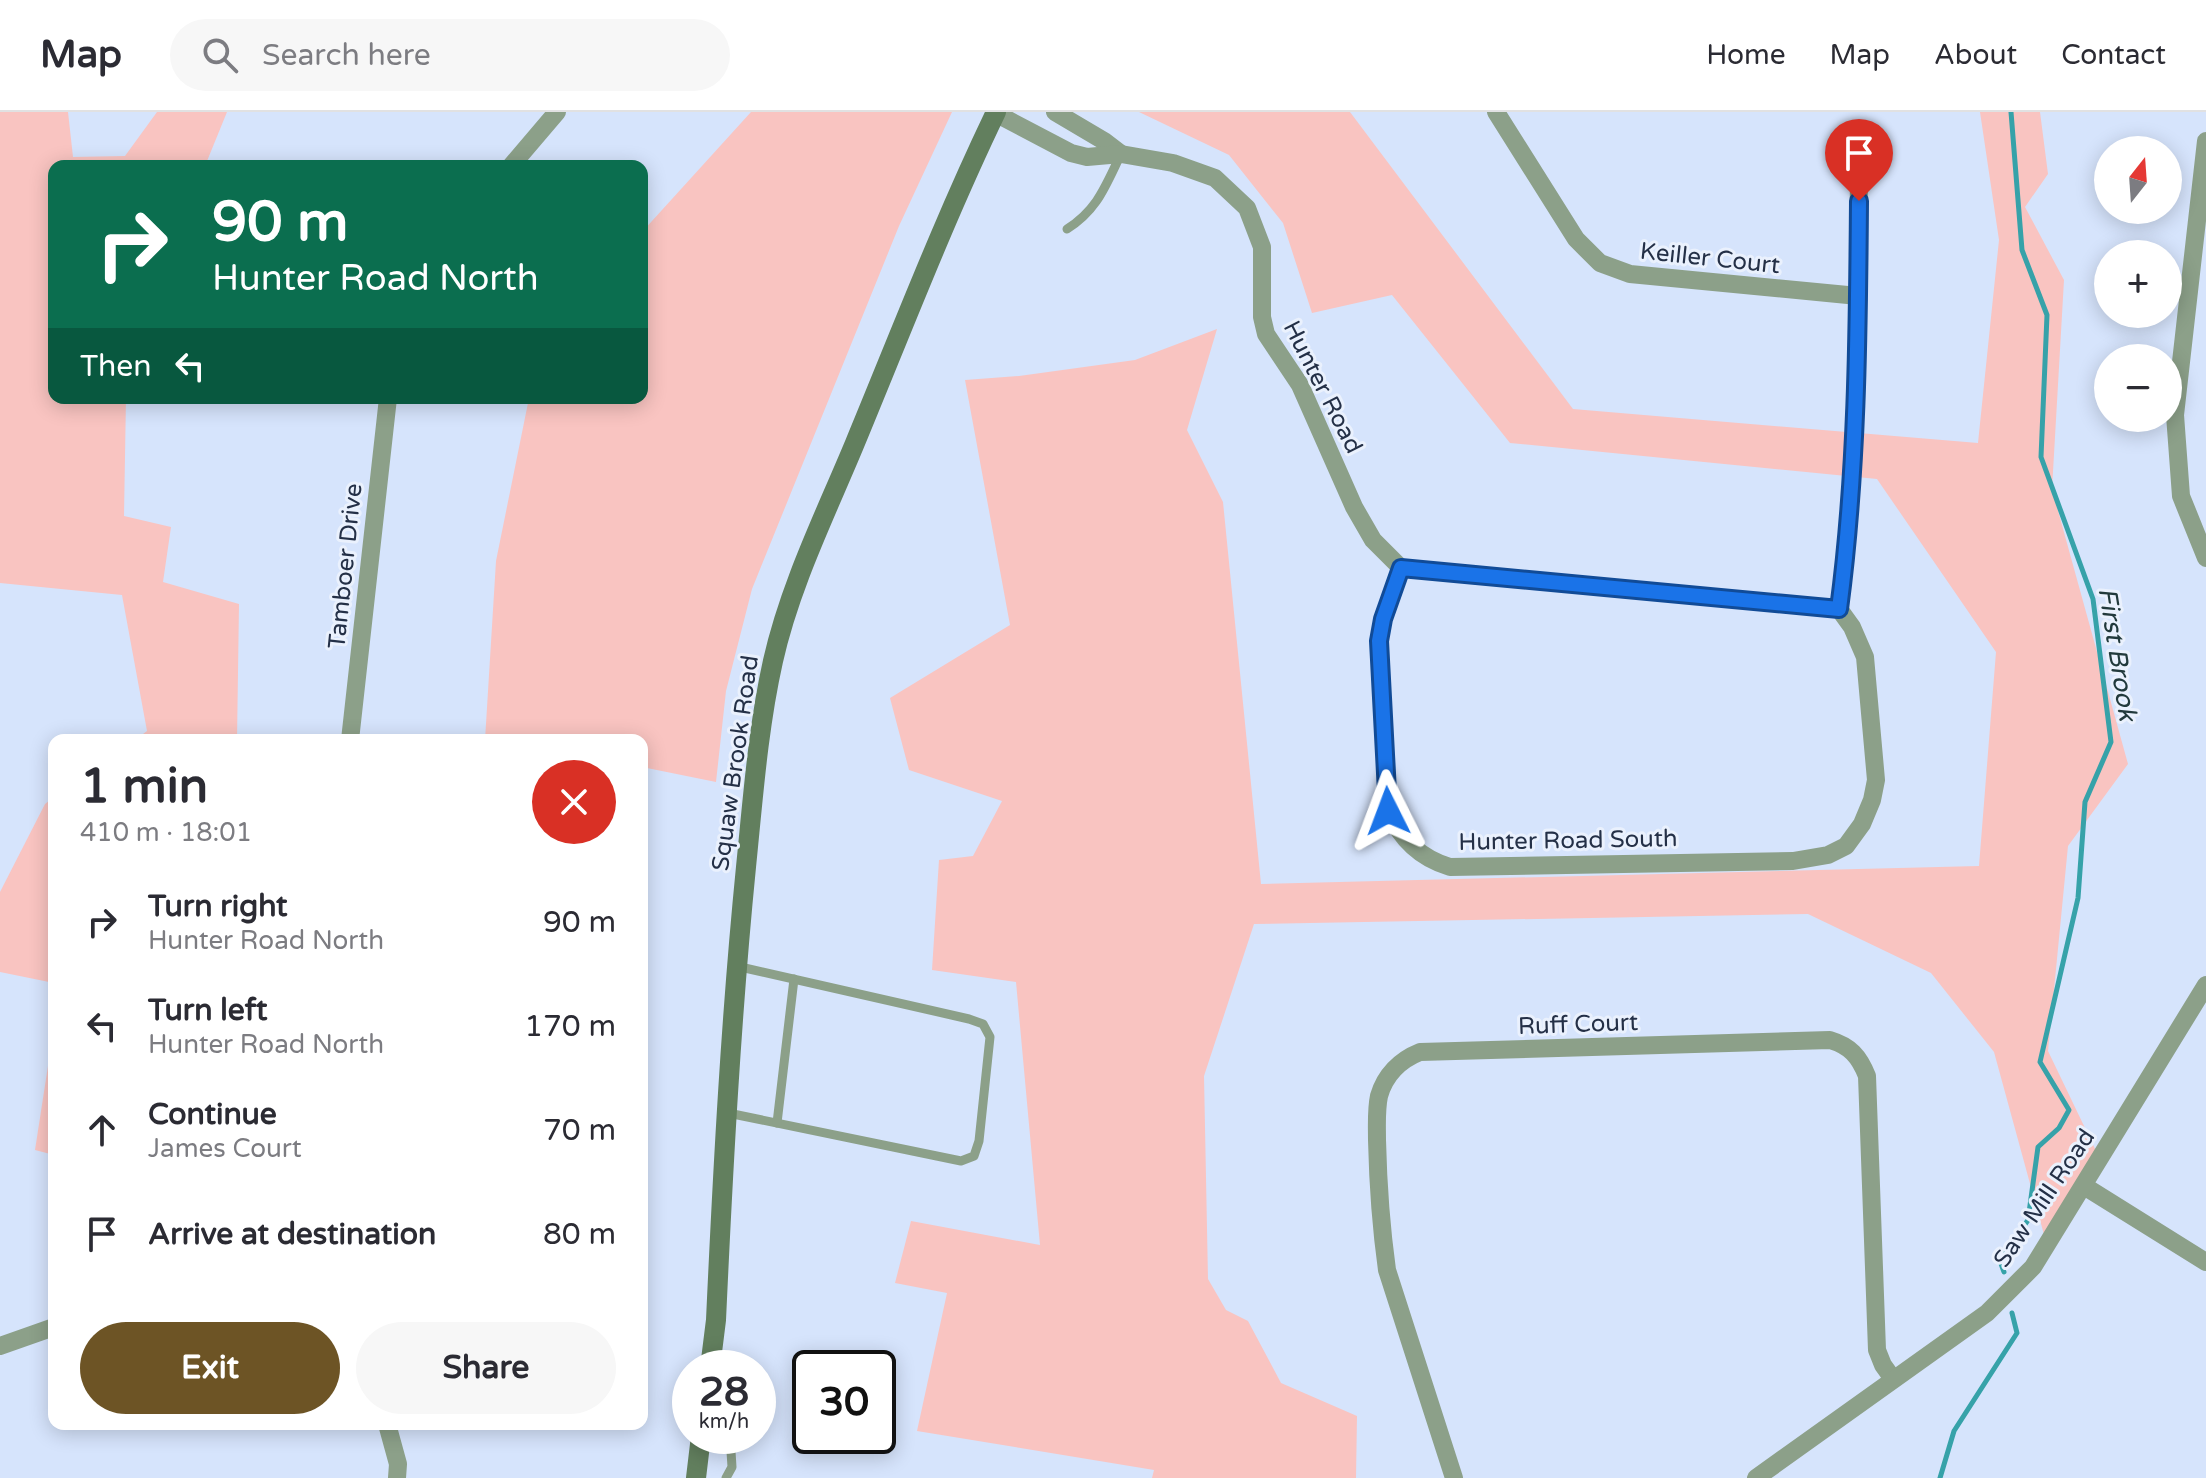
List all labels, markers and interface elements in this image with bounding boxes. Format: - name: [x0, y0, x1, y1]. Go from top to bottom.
- search box: [170, 19, 730, 91]
- text: Map: [40, 32, 122, 78]
- icon: search: [198, 33, 242, 77]
- text: Search here: [262, 37, 431, 74]
- text: Home: [1706, 38, 1786, 72]
- text: Map: [1830, 38, 1890, 72]
- text: About: [1934, 38, 2017, 72]
- text: Contact: [2061, 38, 2166, 72]
- pin: [1825, 119, 1893, 201]
- icon: arrive: [1837, 131, 1881, 175]
- north arrow: [2094, 136, 2182, 224]
- map controls: [2094, 136, 2182, 432]
- text: 90 m: [212, 189, 348, 256]
- icon: right: [80, 192, 184, 296]
- street label: Keiller Court: [1639, 237, 1781, 280]
- button: +: [2094, 240, 2182, 328]
- text: Hunter Road North: [212, 257, 539, 300]
- street label: Hunter Road: [1277, 316, 1368, 458]
- icon: left: [168, 344, 212, 388]
- button: −: [2094, 344, 2182, 432]
- text: Then: [80, 348, 152, 385]
- street label: Tamboer Drive: [322, 482, 369, 650]
- water label: First Brook: [2092, 585, 2144, 725]
- street label: Squaw Brook Road: [706, 654, 765, 873]
- text: 1 min: [80, 758, 208, 816]
- button: close: [532, 760, 616, 844]
- position arrow: [1346, 769, 1430, 853]
- text: 410 m · 18:01: [80, 817, 252, 848]
- street label: Hunter Road South: [1458, 824, 1678, 857]
- text: Turn right: [148, 888, 288, 925]
- icon: right: [80, 900, 124, 944]
- text: 90 m: [543, 904, 616, 941]
- text: Hunter Road North: [148, 925, 384, 956]
- text: Turn left: [148, 992, 267, 1029]
- icon: left: [80, 1004, 124, 1048]
- text: 170 m: [524, 1008, 616, 1045]
- street label: Ruff Court: [1517, 1008, 1639, 1041]
- text: Hunter Road North: [148, 1029, 384, 1060]
- text: Continue: [148, 1096, 277, 1133]
- icon: ahead: [80, 1108, 124, 1152]
- text: 70 m: [543, 1112, 616, 1149]
- street label: Saw Mill Road: [1987, 1124, 2101, 1273]
- text: James Court: [148, 1133, 302, 1164]
- icon: arrive: [80, 1212, 124, 1256]
- text: Arrive at destination: [148, 1216, 436, 1253]
- text: 80 m: [543, 1216, 616, 1253]
- button: Exit: [80, 1322, 340, 1414]
- button: Share: [356, 1322, 616, 1414]
- speed limit sign: 30: [792, 1350, 896, 1454]
- text: 28: [699, 1368, 749, 1416]
- text: km/h: [699, 1410, 749, 1434]

